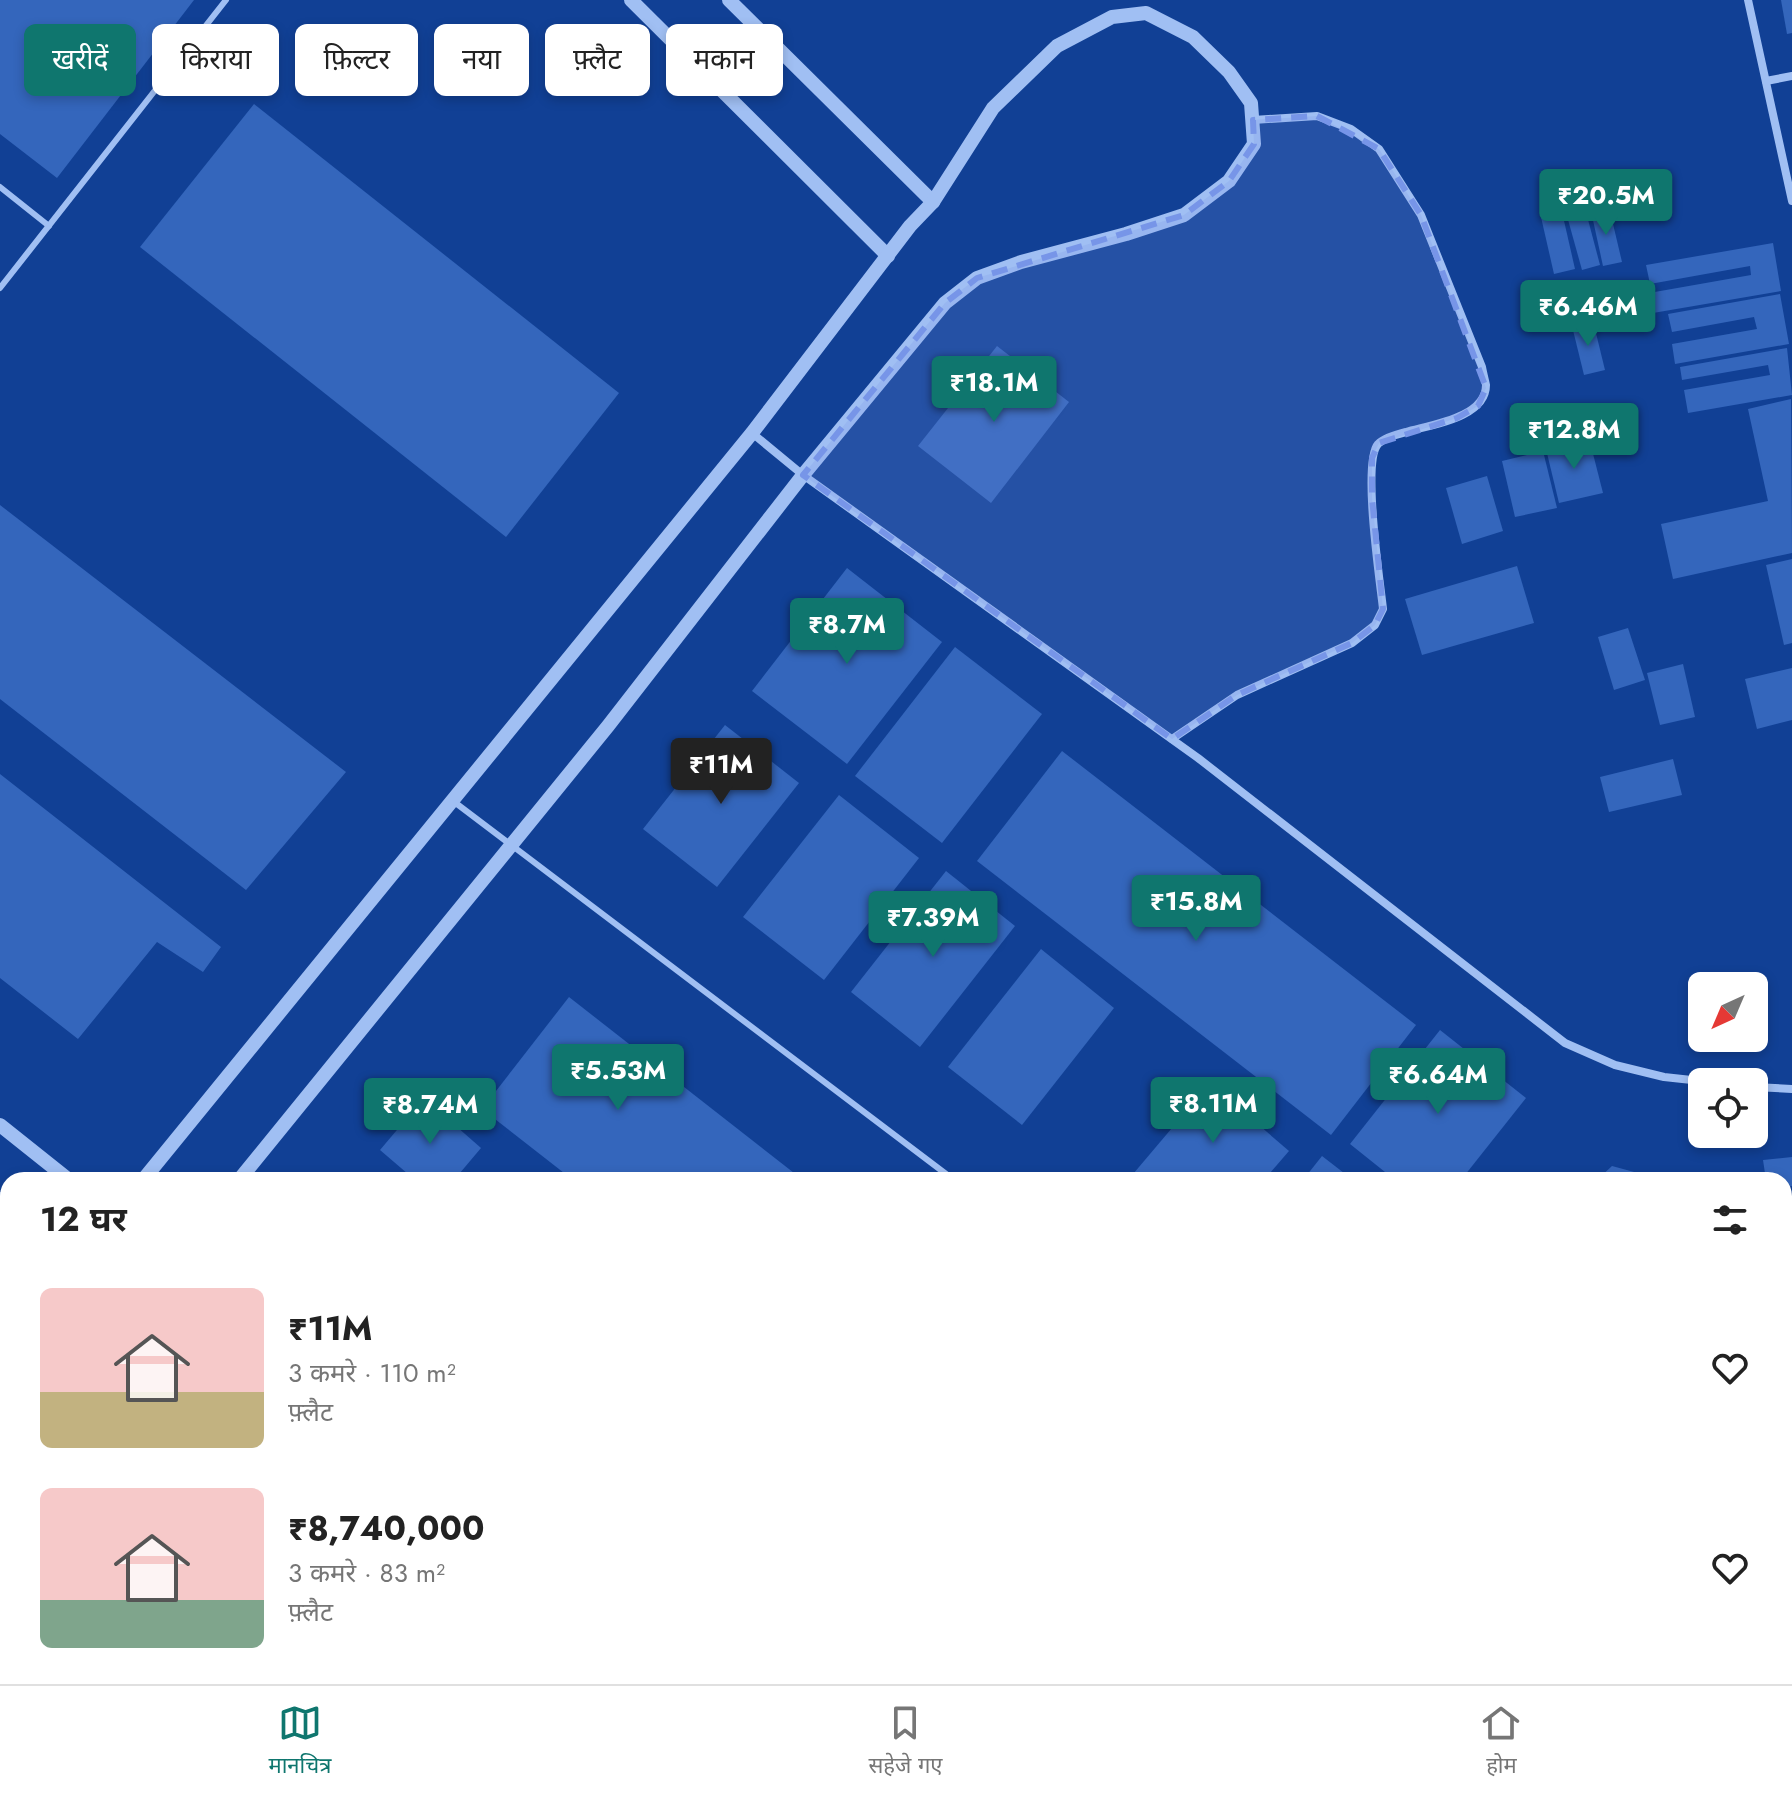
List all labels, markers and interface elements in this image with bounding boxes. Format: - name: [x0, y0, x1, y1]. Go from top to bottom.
- chip: खरीदें: [24, 24, 136, 96]
- chip: किराया: [152, 24, 279, 96]
- chip: फ़िल्टर: [295, 24, 418, 96]
- chip: नया: [434, 24, 529, 96]
- chip: फ़्लैट: [545, 24, 650, 96]
- chip: मकान: [666, 24, 783, 96]
- pin: ₹20.5M: [1541, 169, 1671, 237]
- text: ₹20.5M: [1557, 176, 1655, 214]
- pin: ₹6.46M: [1523, 280, 1653, 348]
- text: ₹6.46M: [1538, 287, 1638, 325]
- pin: ₹18.1M: [929, 356, 1059, 424]
- text: ₹18.1M: [950, 363, 1038, 401]
- pin: ₹12.8M: [1509, 403, 1639, 471]
- text: ₹12.8M: [1527, 410, 1621, 448]
- pin: ₹8.7M: [791, 598, 903, 666]
- text: ₹8.7M: [808, 605, 886, 643]
- pin: ₹11M: [674, 738, 768, 806]
- text: ₹11M: [689, 745, 753, 783]
- pin: ₹15.8M: [1131, 875, 1261, 943]
- text: ₹15.8M: [1150, 882, 1242, 920]
- pin: ₹7.39M: [868, 891, 998, 959]
- text: ₹7.39M: [886, 898, 980, 936]
- north arrow: [1688, 972, 1768, 1052]
- map controls: [1688, 972, 1768, 1148]
- pin: ₹5.53M: [553, 1044, 683, 1112]
- pin: ₹6.64M: [1373, 1048, 1503, 1116]
- text: ₹5.53M: [570, 1051, 666, 1089]
- text: ₹6.64M: [1388, 1055, 1488, 1093]
- button: locate: [1688, 1068, 1768, 1148]
- pin: ₹8.11M: [1148, 1077, 1278, 1145]
- pin: ₹8.74M: [365, 1078, 495, 1146]
- text: ₹8.11M: [1169, 1084, 1257, 1122]
- text: ₹8.74M: [382, 1085, 478, 1123]
- text: 12 घर: [40, 1195, 127, 1244]
- icon: filters: [1708, 1198, 1752, 1242]
- text: ₹11M: [288, 1304, 372, 1353]
- icon: home: [104, 1320, 200, 1416]
- icon: heart: [1708, 1346, 1752, 1390]
- text: 3 कमरे · 110 m²: [288, 1354, 456, 1392]
- text: फ़्लैट: [288, 1393, 333, 1431]
- text: ₹8,740,000: [288, 1504, 485, 1553]
- icon: home: [104, 1520, 200, 1616]
- icon: heart: [1708, 1546, 1752, 1590]
- text: 3 कमरे · 83 m²: [288, 1554, 445, 1592]
- text: फ़्लैट: [288, 1593, 333, 1631]
- tab: मानचित्र: [269, 1701, 331, 1782]
- tab: सहेजे गए: [868, 1701, 942, 1782]
- tab: होम: [1479, 1701, 1523, 1782]

